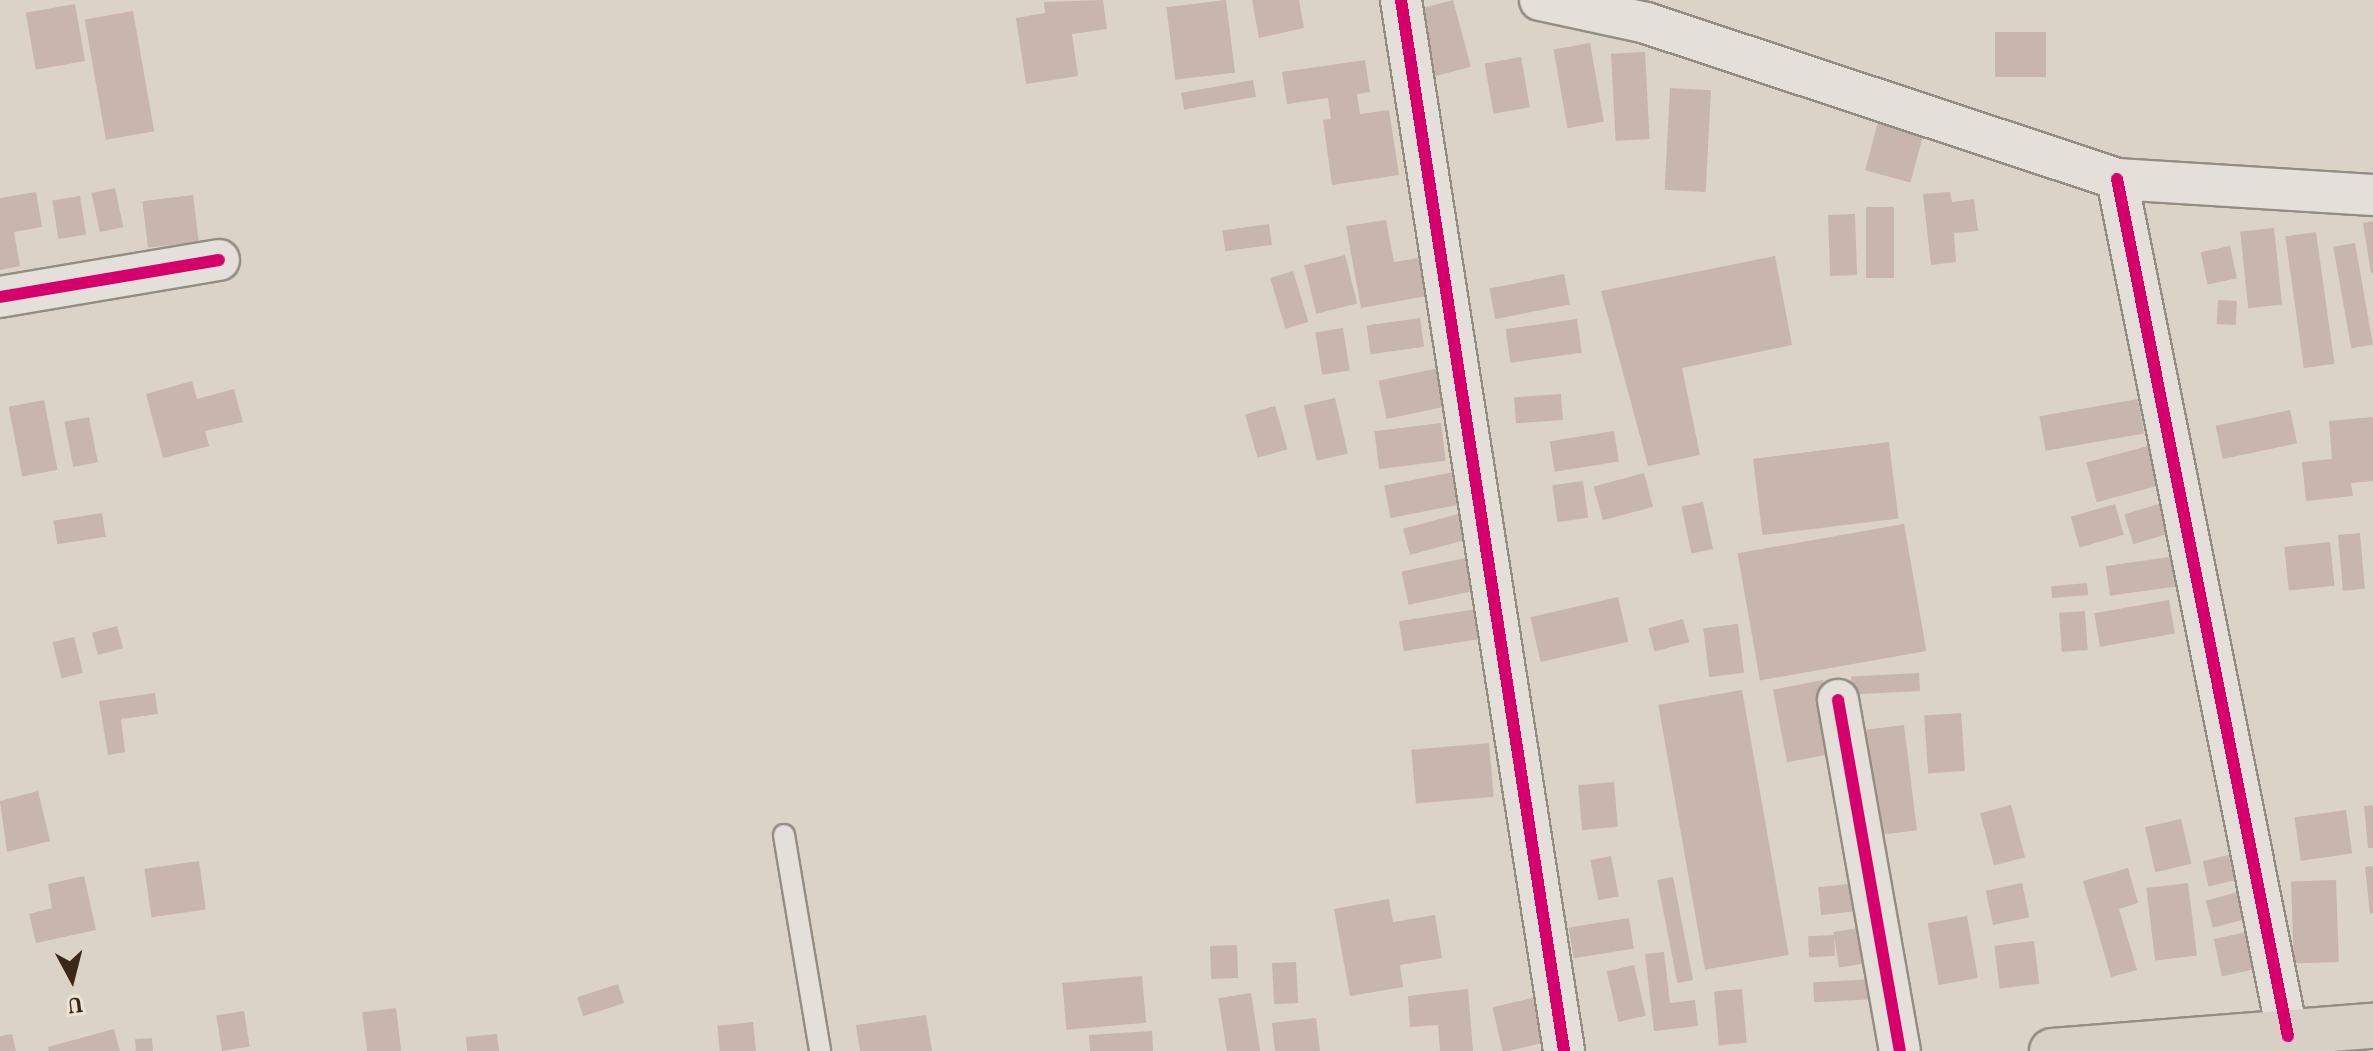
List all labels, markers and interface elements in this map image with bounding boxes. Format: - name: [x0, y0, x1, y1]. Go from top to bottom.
- north arrow: [32, 939, 112, 1019]
- text: U: [66, 987, 84, 1020]

